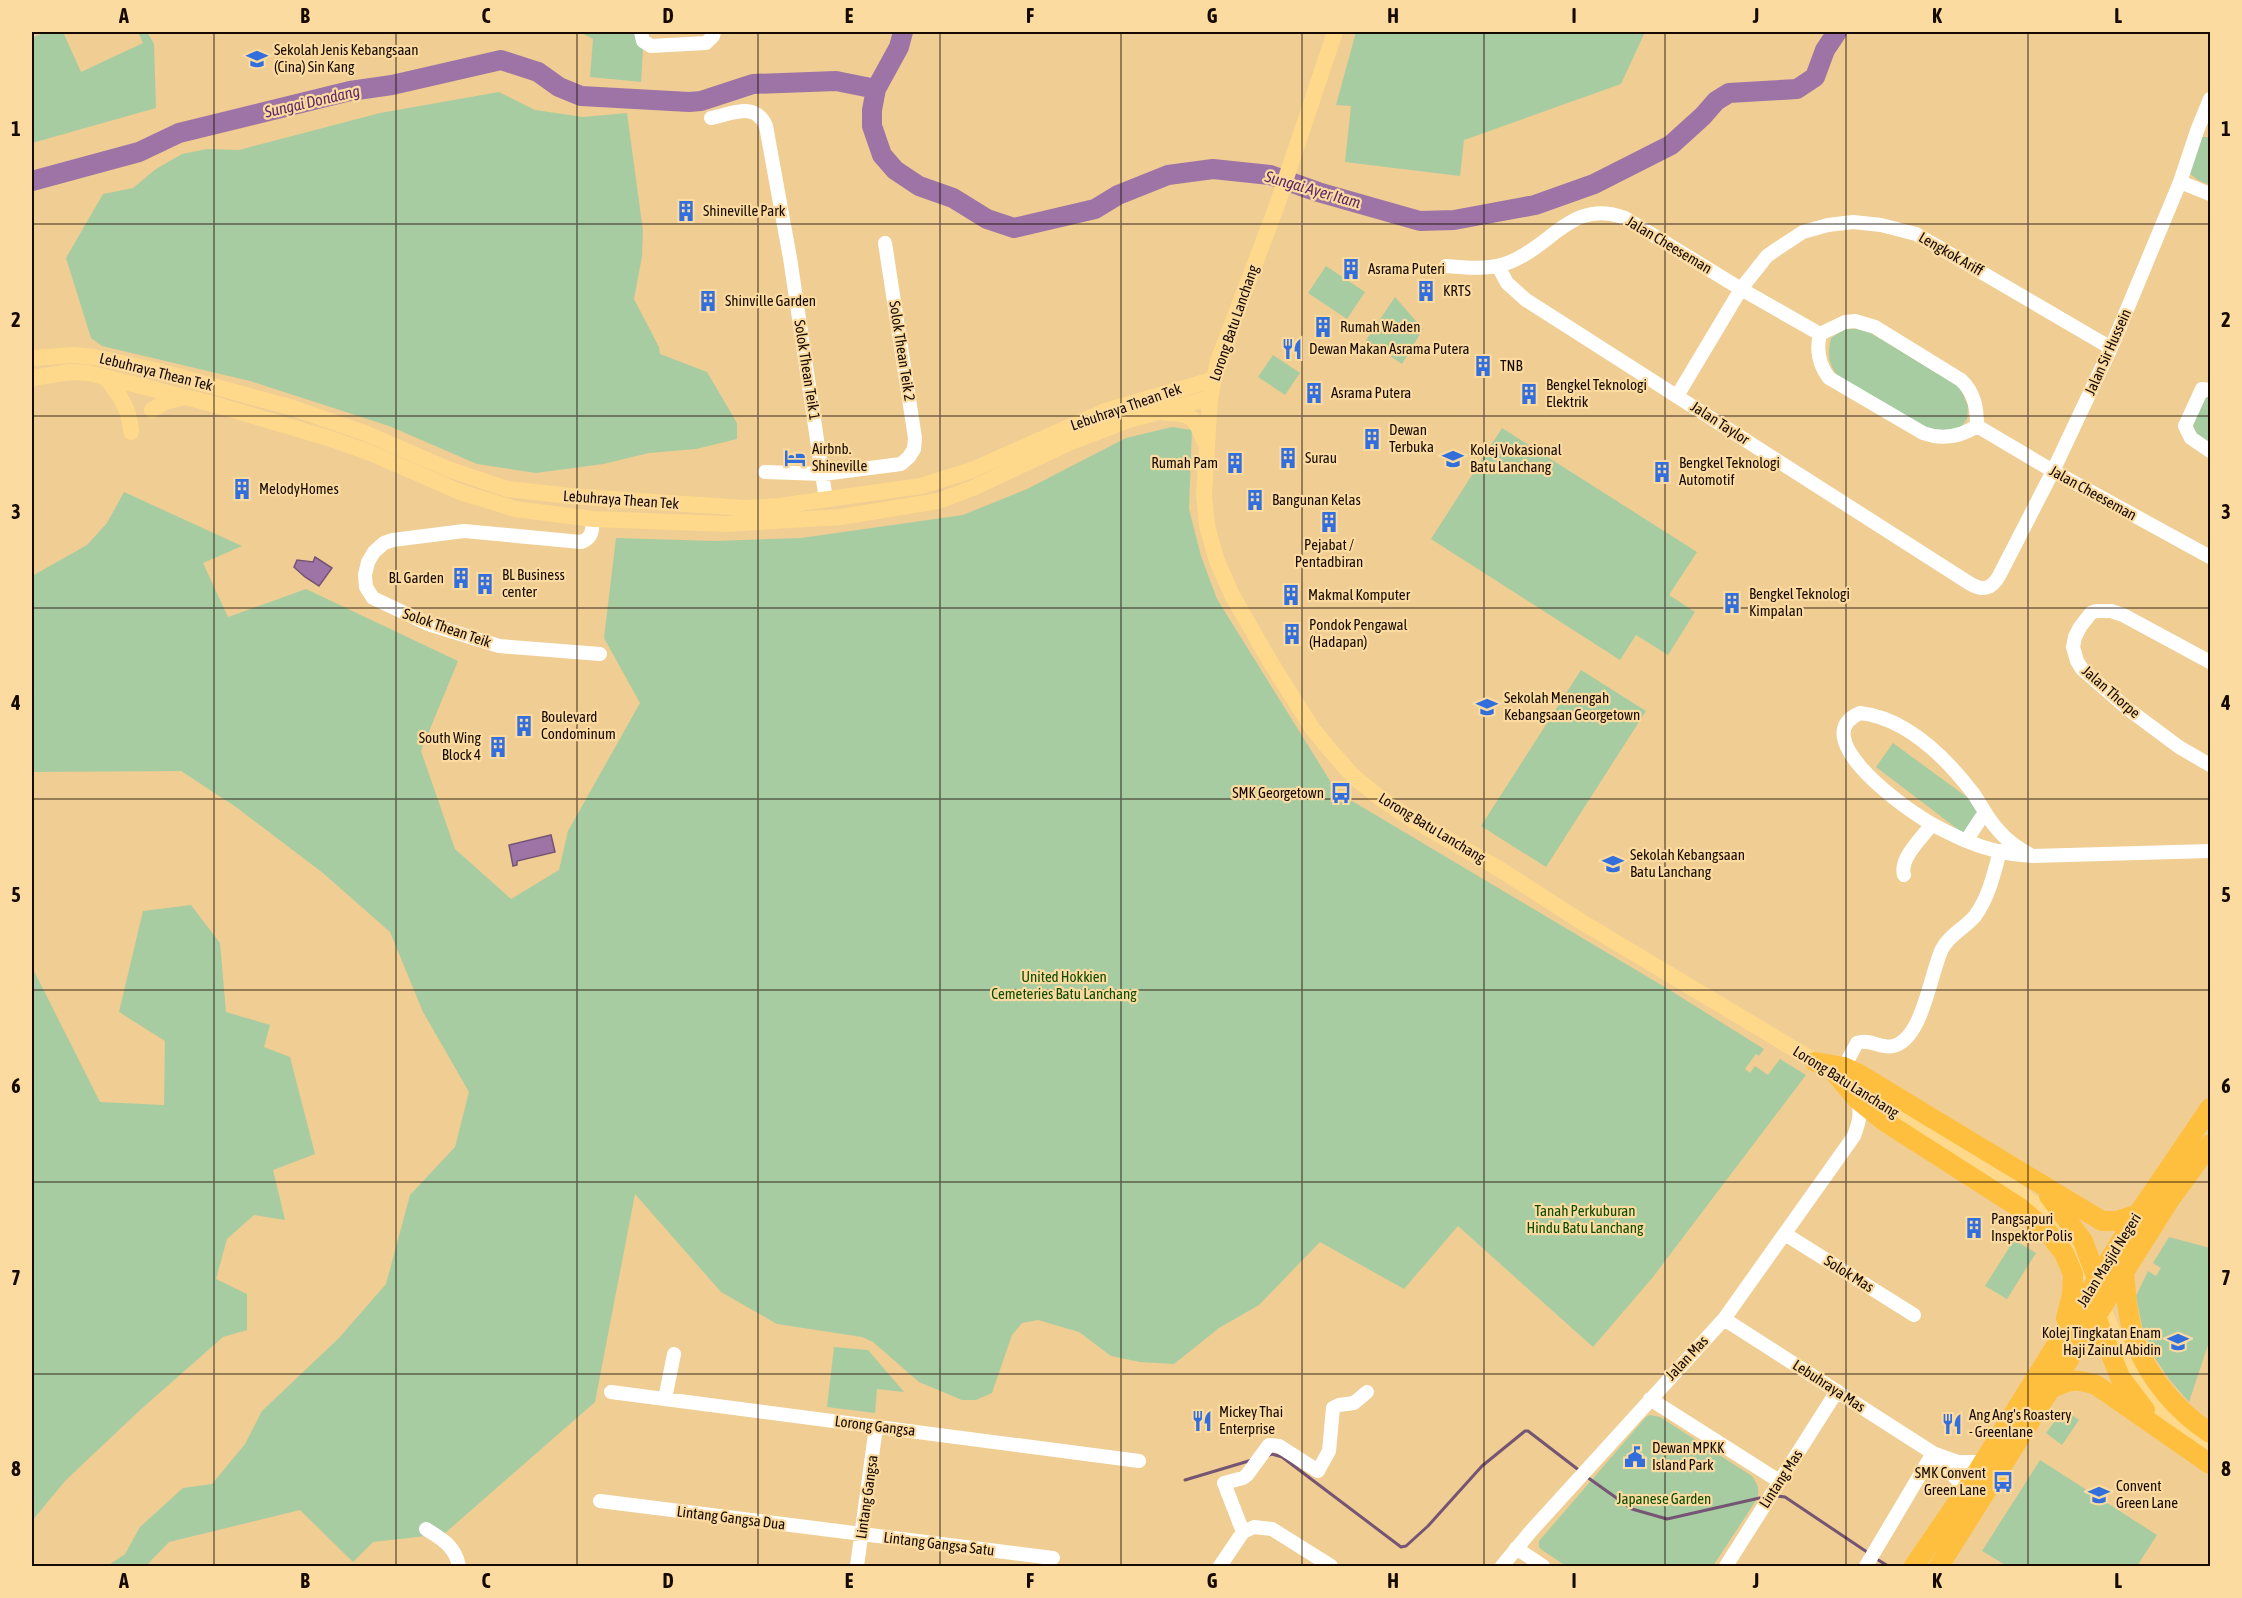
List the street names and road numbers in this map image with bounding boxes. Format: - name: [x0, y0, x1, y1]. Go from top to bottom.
- street label: Jalan Cheeseman: [1623, 212, 1715, 277]
- street label: Lengkok Ariff: [1916, 228, 1987, 279]
- street label: Lorong Batu Lanchang: [1206, 262, 1262, 383]
- street label: Solok Thean Teik 2: [886, 300, 919, 402]
- street label: Jalan Sir Hussein: [2081, 306, 2134, 397]
- street label: Solok Thean Teik 1: [791, 319, 824, 421]
- street label: Lebuhraya Thean Tek: [98, 349, 215, 394]
- street label: Lebuhraya Thean Tek: [1068, 379, 1184, 433]
- street label: Jalan Taylor: [1688, 397, 1753, 448]
- street label: Jalan Cheeseman: [2047, 462, 2140, 523]
- street label: Lebuhraya Thean Tek: [562, 487, 680, 512]
- street label: Solok Thean Teik: [401, 604, 494, 651]
- street label: Jalan Thorpe: [2079, 662, 2144, 721]
- street label: Lorong Batu Lanchang: [1376, 789, 1489, 866]
- street label: Lorong Batu Lanchang: [1790, 1042, 1903, 1121]
- street label: Jalan Masjid Negeri: [2073, 1210, 2144, 1310]
- street label: Solok Mas: [1821, 1252, 1877, 1295]
- street label: Jalan Mas: [1662, 1332, 1711, 1383]
- street label: Lebuhraya Mas: [1790, 1356, 1869, 1415]
- street label: Lorong Gangsa: [834, 1412, 916, 1439]
- street label: Lintang Mas: [1755, 1446, 1806, 1511]
- street label: Lintang Gangsa: [852, 1454, 881, 1540]
- street label: Lintang Gangsa Dua: [676, 1502, 786, 1533]
- street label: Lintang Gangsa Satu: [883, 1528, 995, 1559]

